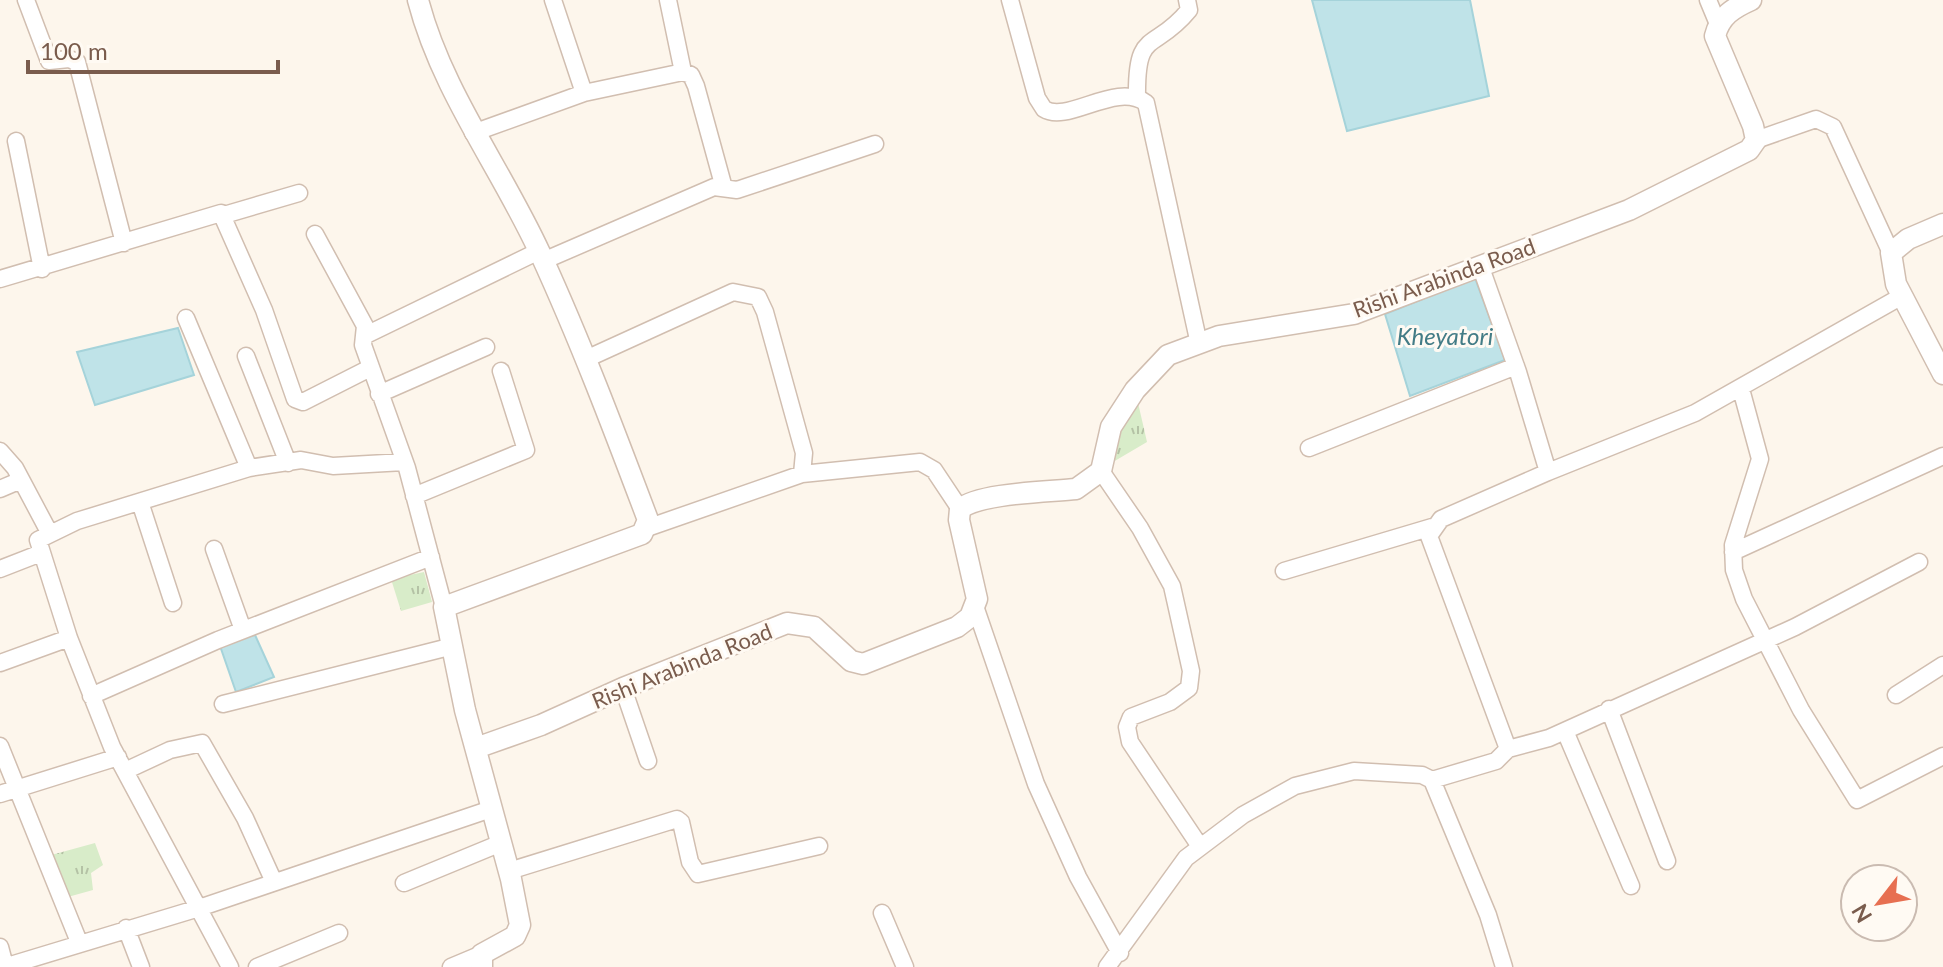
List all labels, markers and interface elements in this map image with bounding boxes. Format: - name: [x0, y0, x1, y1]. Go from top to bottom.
- scale bar: [28, 24, 278, 74]
- text: 100 m: [40, 36, 108, 65]
- street label: Rishi Arabinda Road: [1349, 232, 1539, 323]
- water label: Kheyatori: [1397, 321, 1494, 350]
- street label: Rishi Arabinda Road: [588, 617, 776, 714]
- north arrow: [1839, 863, 1919, 943]
- text: N: [1845, 899, 1877, 928]

